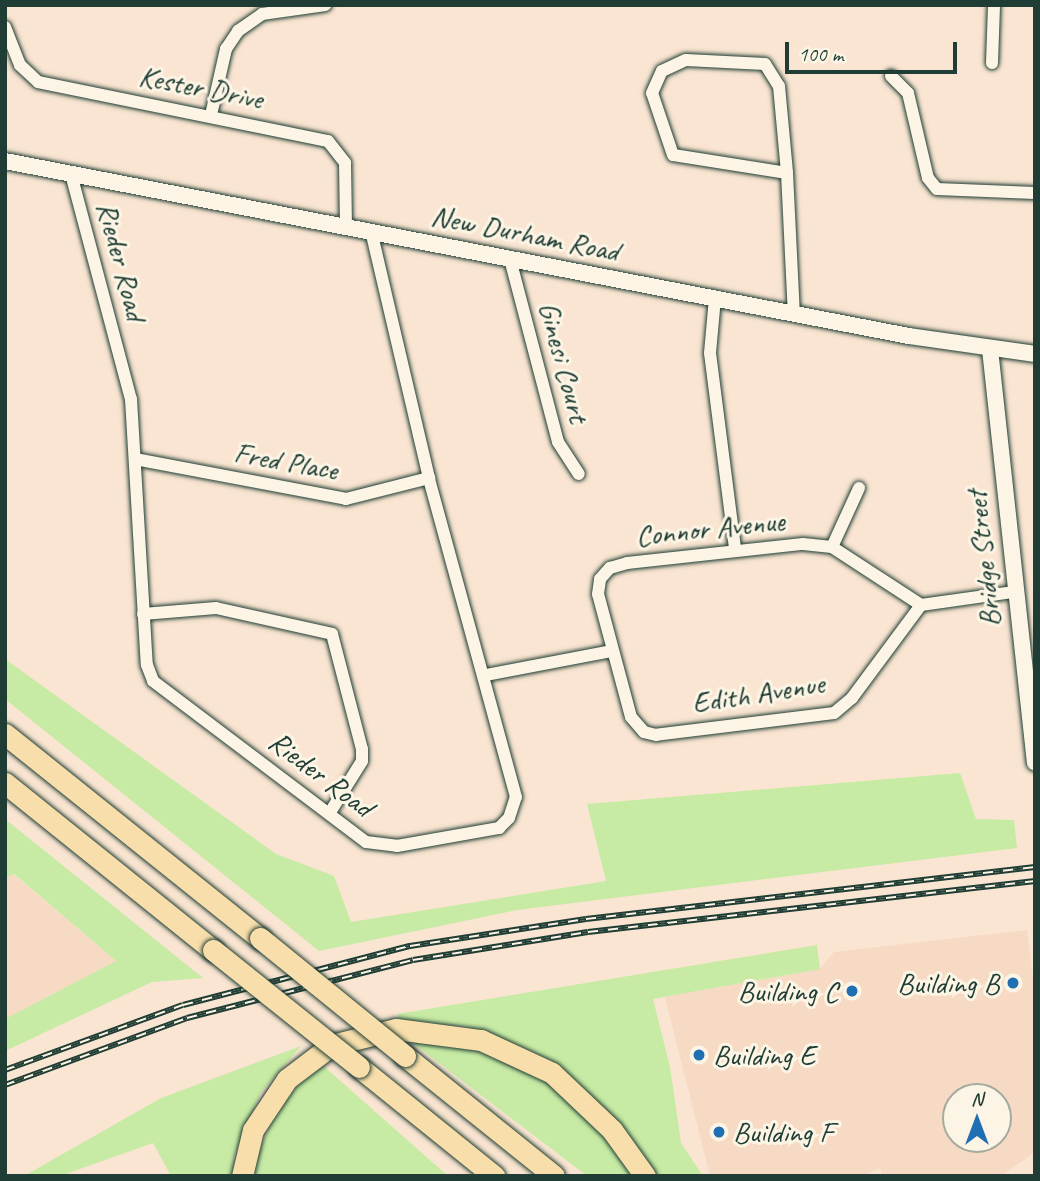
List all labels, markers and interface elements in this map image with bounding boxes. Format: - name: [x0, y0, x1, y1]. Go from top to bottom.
- scale bar: [788, 28, 960, 72]
- text: 100 m: [798, 41, 843, 67]
- street label: Kester Drive: [136, 57, 266, 117]
- street label: New Durham Road: [428, 197, 622, 269]
- street label: Rieder Road: [89, 198, 155, 324]
- street label: Ginesi Court: [531, 298, 597, 426]
- street label: Fred Place: [231, 434, 341, 488]
- street label: Bridge Street: [958, 489, 1008, 629]
- street label: Connor Avenue: [634, 502, 786, 554]
- street label: Edith Avenue: [689, 665, 827, 721]
- street label: Rieder Road: [262, 723, 380, 825]
- place label: Building B: [897, 965, 999, 1001]
- place label: Building C: [738, 973, 838, 1009]
- marker: Building B: [1005, 975, 1021, 991]
- marker: Building C: [844, 983, 860, 999]
- place label: Building E: [713, 1037, 815, 1073]
- marker: Building E: [691, 1047, 707, 1063]
- north arrow: [942, 1083, 1012, 1153]
- text: N: [971, 1087, 983, 1111]
- place label: Building F: [733, 1114, 833, 1150]
- marker: Building F: [711, 1124, 727, 1140]

